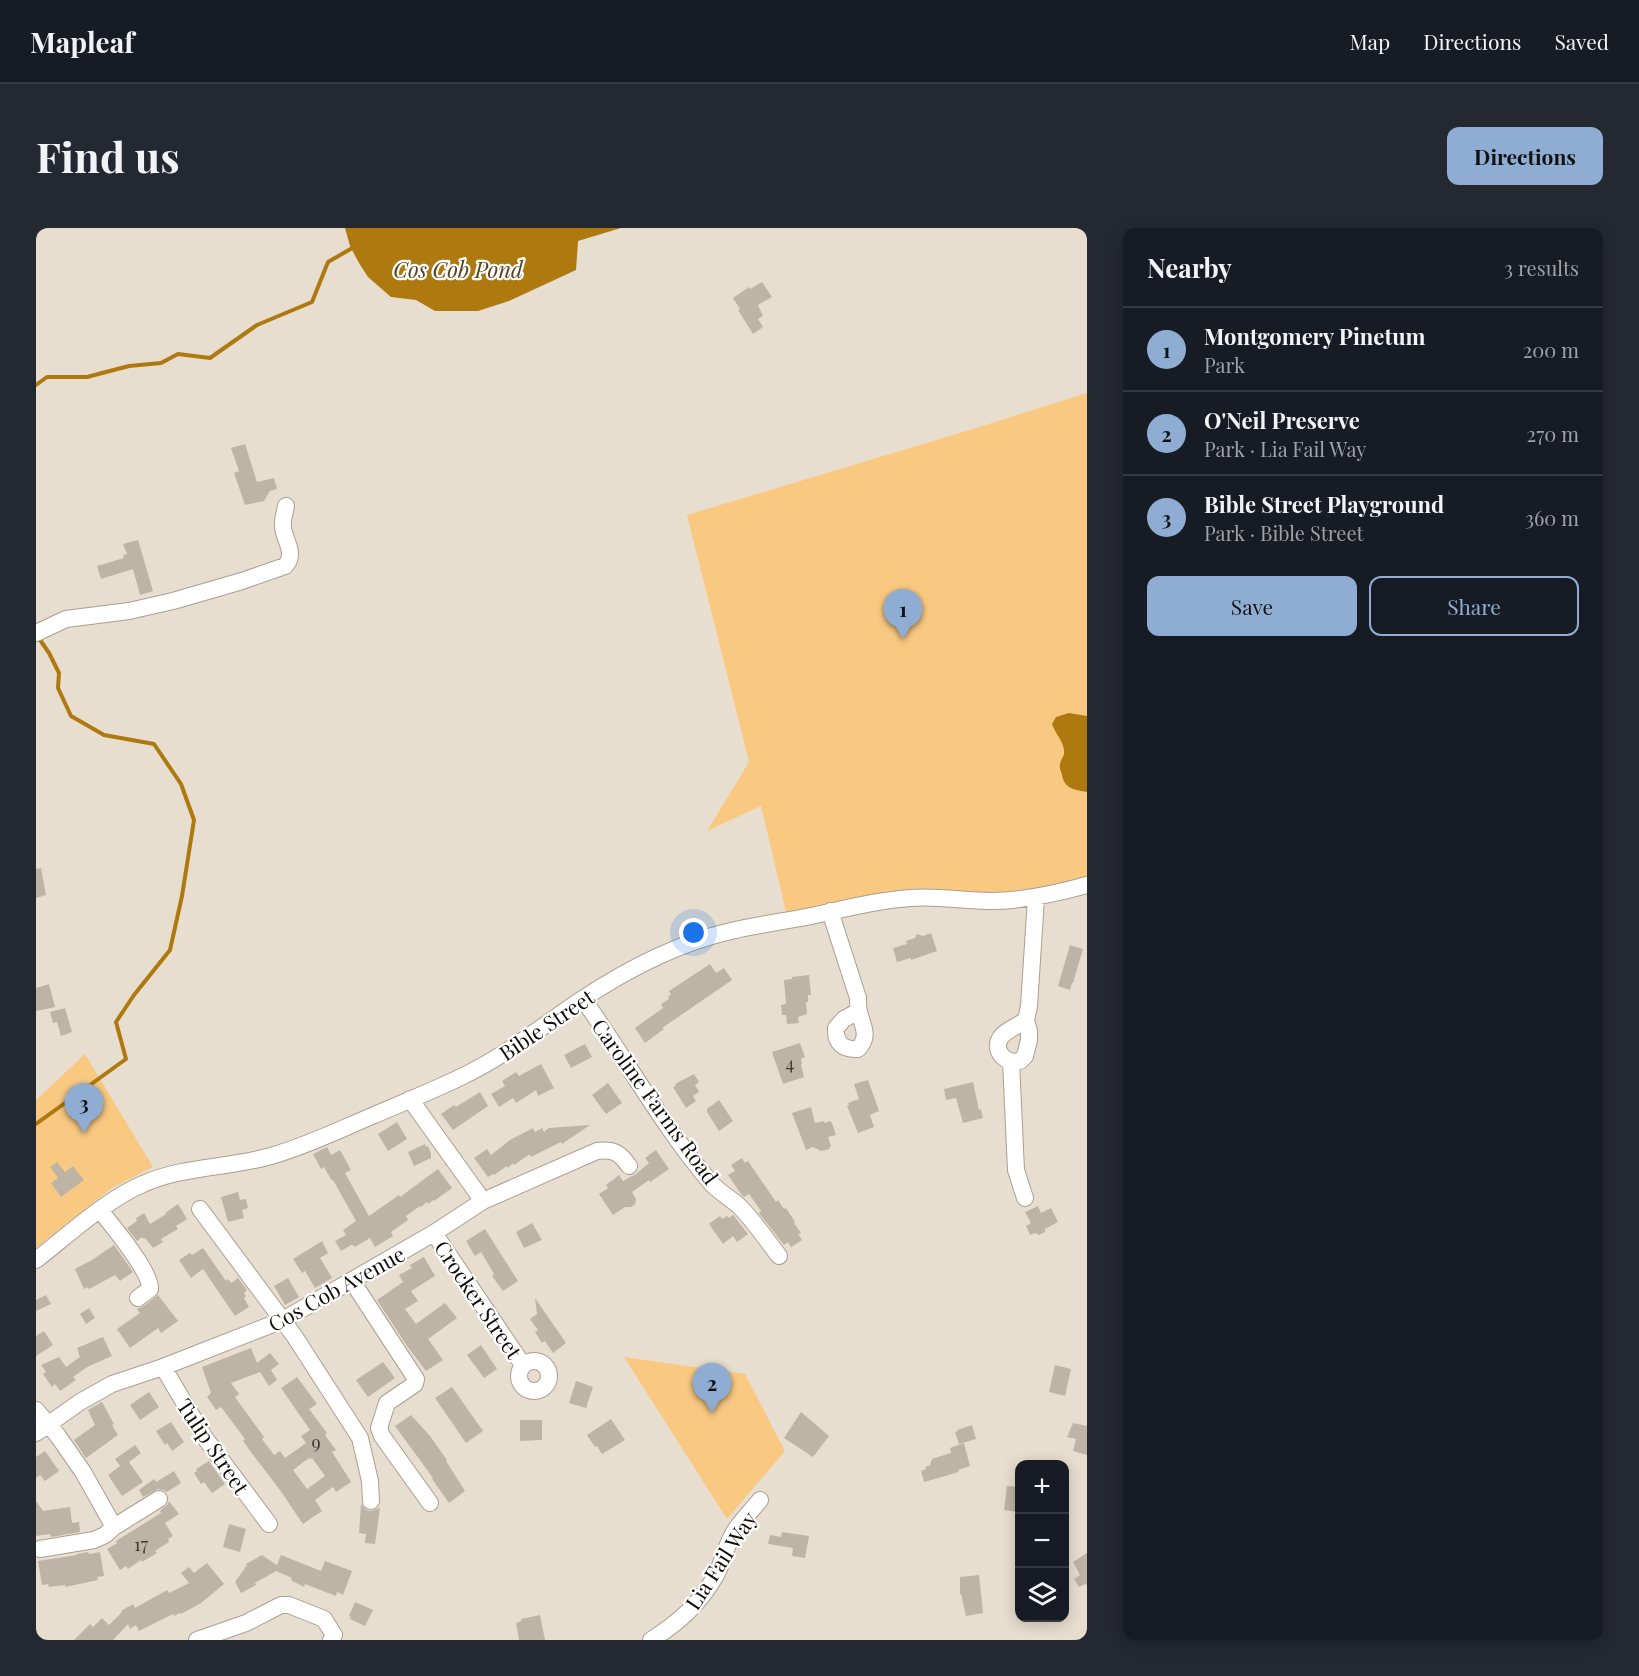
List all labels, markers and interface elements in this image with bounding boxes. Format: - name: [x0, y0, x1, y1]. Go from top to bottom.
- text: Mapleaf: [30, 23, 134, 60]
- text: Map: [1349, 27, 1390, 55]
- text: Directions: [1423, 27, 1521, 55]
- text: Saved: [1554, 27, 1609, 55]
- button: Directions: [1447, 127, 1603, 185]
- text: Find us: [36, 128, 180, 184]
- text: Nearby: [1147, 250, 1232, 285]
- water label: Cos Cob Pond: [393, 254, 524, 284]
- text: 3 results: [1504, 254, 1579, 281]
- text: Montgomery Pinetum: [1204, 321, 1425, 351]
- text: 1: [1163, 336, 1170, 363]
- text: 200 m: [1523, 336, 1579, 363]
- text: Park: [1204, 351, 1245, 378]
- text: O'Neil Preserve: [1204, 405, 1360, 435]
- text: 2: [1161, 420, 1172, 447]
- text: 270 m: [1527, 420, 1579, 447]
- text: Park · Lia Fail Way: [1204, 435, 1366, 462]
- text: Bible Street Playground: [1204, 489, 1444, 519]
- text: 3: [1162, 504, 1171, 531]
- text: 360 m: [1525, 504, 1579, 531]
- text: Park · Bible Street: [1204, 519, 1364, 546]
- button: Save: [1147, 576, 1357, 636]
- button: Share: [1369, 576, 1579, 636]
- pin: 1: [884, 590, 922, 639]
- your location: [679, 918, 708, 947]
- street label: Bible Street: [493, 982, 599, 1066]
- street label: Caroline Farms Road: [586, 1013, 726, 1189]
- house number: 4: [786, 1051, 795, 1075]
- pin: 3: [64, 1084, 104, 1133]
- street label: Crocker Street: [429, 1234, 529, 1364]
- street label: Cos Cob Avenue: [263, 1239, 409, 1337]
- pin: 2: [692, 1364, 732, 1413]
- street label: Tulip Street: [172, 1393, 257, 1500]
- house number: 9: [311, 1430, 321, 1454]
- map controls: [1015, 1460, 1069, 1622]
- button: +: [1015, 1460, 1069, 1514]
- street label: Lia Fail Way: [678, 1505, 762, 1614]
- button: −: [1015, 1514, 1069, 1568]
- house number: 17: [134, 1532, 149, 1556]
- button: layers: [1015, 1568, 1069, 1622]

